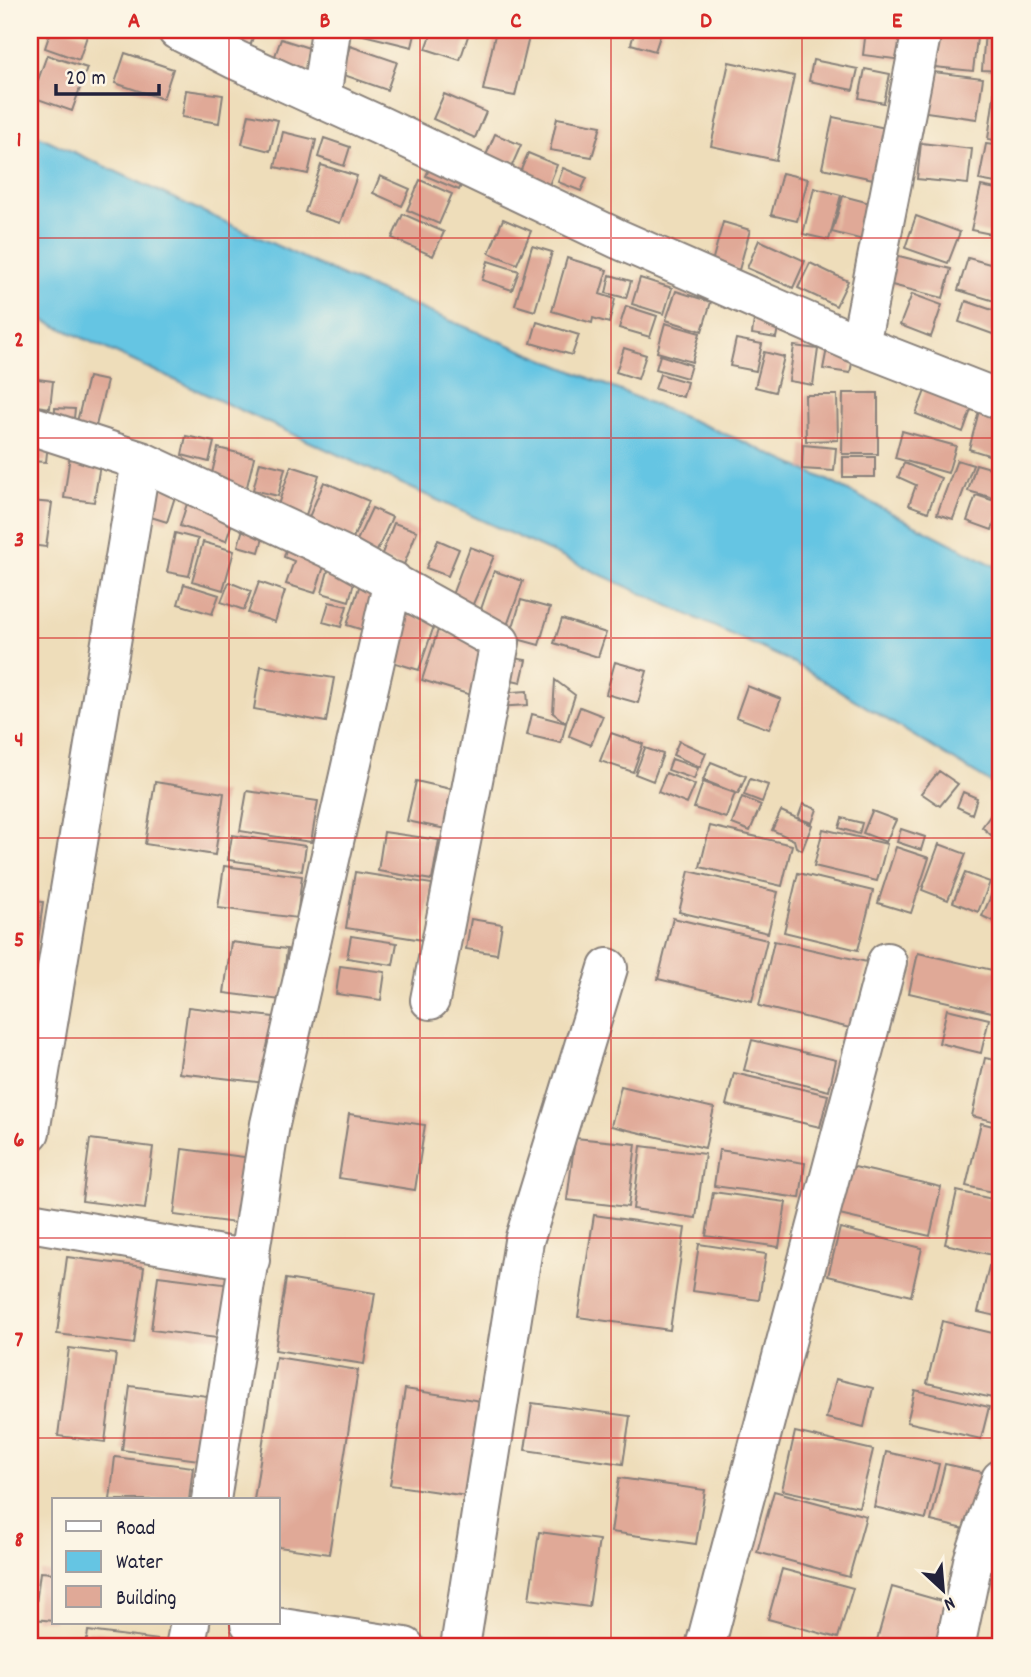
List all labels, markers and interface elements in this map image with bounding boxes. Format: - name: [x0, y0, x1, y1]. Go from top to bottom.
- text: A: [128, 6, 140, 39]
- text: B: [320, 6, 331, 39]
- text: C: [510, 6, 522, 39]
- text: D: [700, 6, 712, 39]
- text: E: [892, 6, 903, 39]
- scale bar: [56, 52, 159, 96]
- text: 20 m: [66, 65, 106, 95]
- text: 1: [16, 125, 22, 158]
- text: 2: [14, 325, 24, 358]
- text: 3: [14, 525, 24, 558]
- text: 4: [14, 725, 24, 758]
- text: 5: [14, 925, 24, 958]
- text: 6: [13, 1125, 25, 1158]
- text: 7: [15, 1325, 24, 1358]
- legend: [52, 1498, 280, 1624]
- text: Road: [116, 1515, 155, 1545]
- text: 8: [14, 1525, 24, 1558]
- text: Water: [116, 1549, 163, 1579]
- north arrow: [908, 1554, 978, 1624]
- text: Building: [116, 1585, 176, 1615]
- text: N: [939, 1588, 959, 1616]

